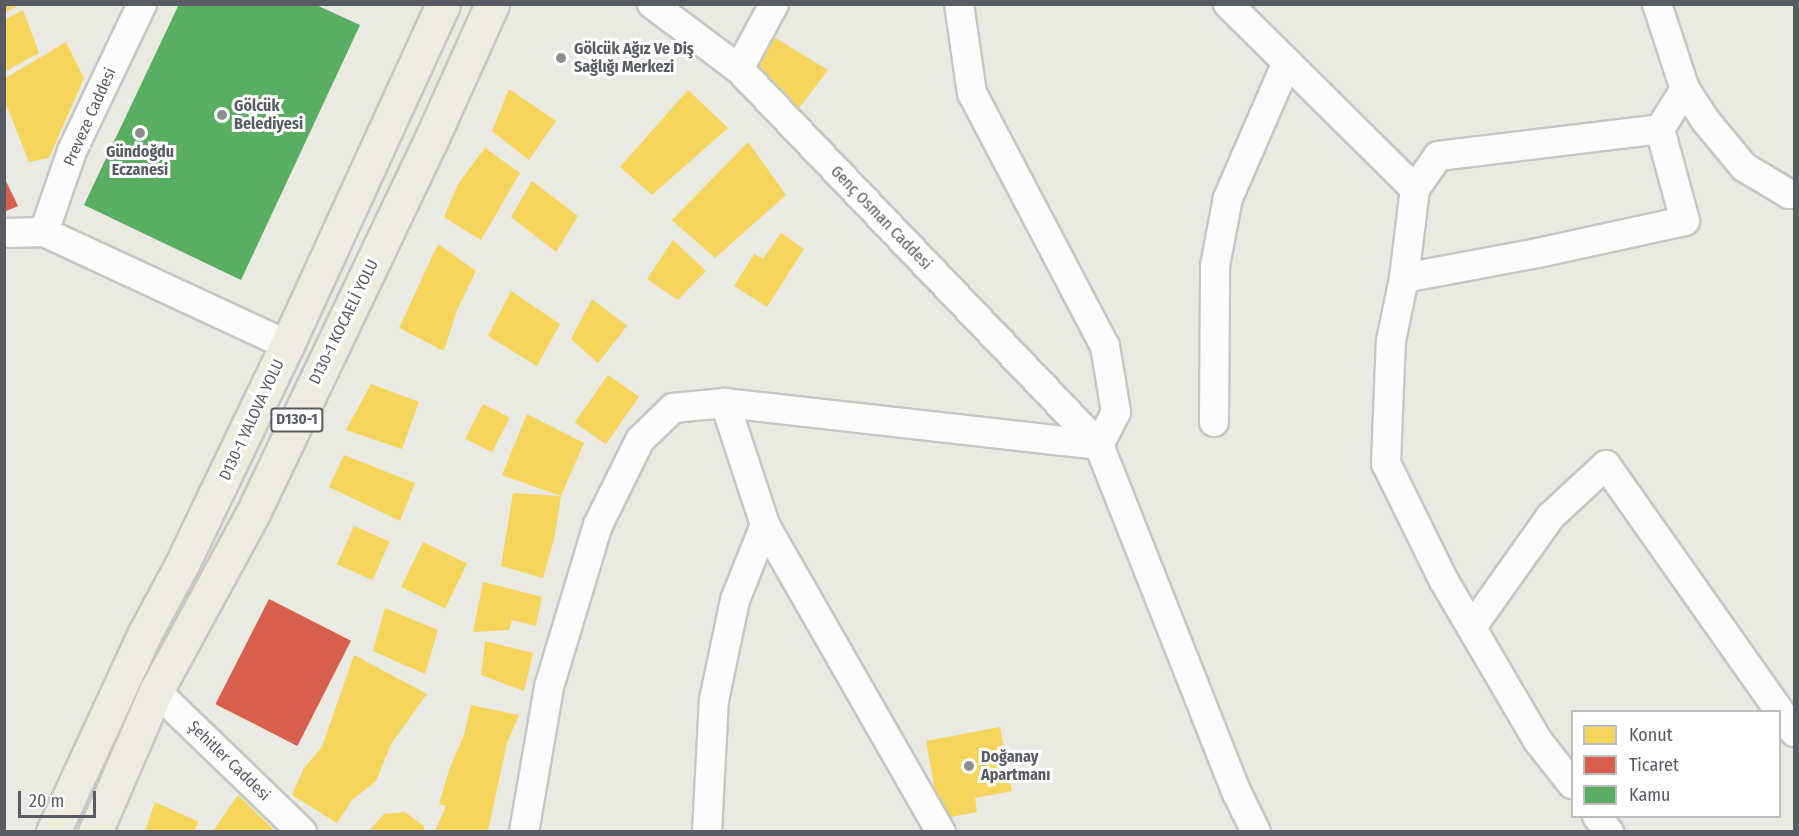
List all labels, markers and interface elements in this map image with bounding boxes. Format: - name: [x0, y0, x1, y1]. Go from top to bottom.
- place label: Gölcük Ağız Ve Diş Sağlığı Merkezi: [574, 39, 694, 77]
- marker: Gölcük Ağız Ve Diş Sağlığı Merkezi: [552, 49, 570, 67]
- street label: Preveze Caddesi: [60, 65, 120, 169]
- place label: Gölcük Belediyesi: [234, 96, 303, 134]
- marker: Gölcük Belediyesi: [215, 108, 229, 122]
- marker: Gündoğdu Eczanesi: [133, 126, 147, 140]
- place label: Gündoğdu Eczanesi: [106, 142, 174, 180]
- street label: Genç Osman Caddesi: [826, 162, 936, 274]
- street label: D130-1 KOCAELİ YOLU: [305, 256, 383, 388]
- street label: D130-1 YALOVA YOLU: [216, 356, 288, 484]
- road number: D130-1: [270, 408, 324, 432]
- legend: [1571, 710, 1781, 818]
- street label: Şehitler Caddesi: [184, 717, 274, 805]
- text: Konut: [1629, 724, 1673, 746]
- place label: Doğanay Apartmanı: [981, 747, 1050, 785]
- text: Ticaret: [1629, 754, 1679, 776]
- marker: Doğanay Apartmanı: [962, 759, 976, 773]
- scale bar: [21, 779, 99, 817]
- text: Kamu: [1629, 784, 1670, 806]
- text: 20 m: [29, 790, 64, 812]

